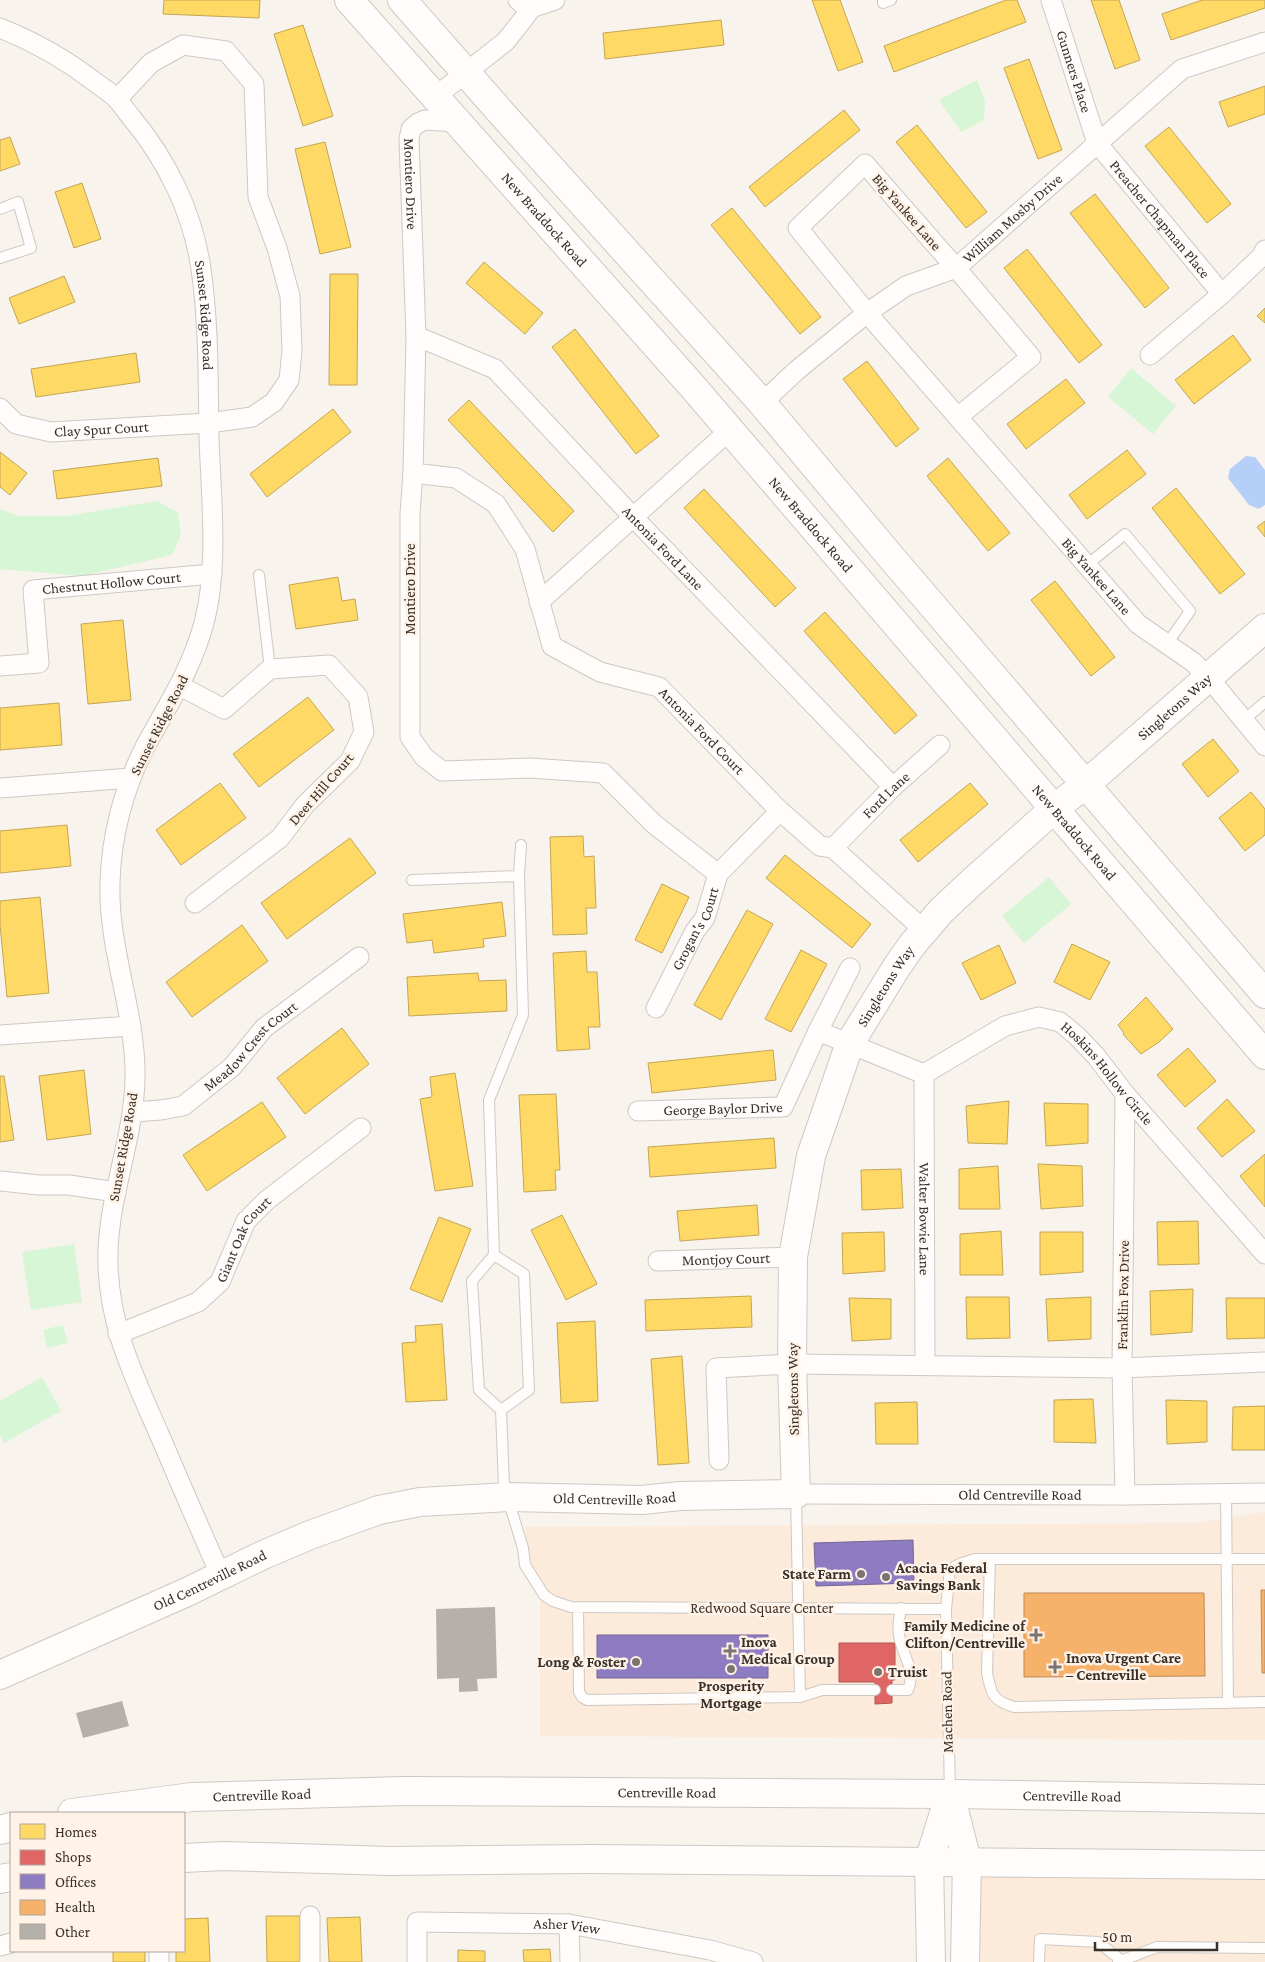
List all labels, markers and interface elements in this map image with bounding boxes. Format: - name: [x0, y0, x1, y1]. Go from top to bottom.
- street label: Gunners Place: [1053, 28, 1095, 115]
- street label: Montiero Drive: [401, 138, 420, 230]
- street label: Preacher Chapman Place: [1107, 157, 1214, 281]
- street label: New Braddock Road: [498, 169, 590, 270]
- street label: Big Yankee Lane: [869, 170, 945, 255]
- street label: William Mosby Drive: [959, 170, 1066, 266]
- street label: Sunset Ridge Road: [192, 259, 216, 371]
- street label: Clay Spur Court: [54, 418, 150, 440]
- street label: New Braddock Road: [766, 474, 856, 576]
- street label: Antonia Ford Lane: [619, 503, 707, 593]
- street label: Big Yankee Lane: [1059, 535, 1134, 618]
- street label: Montiero Drive: [402, 543, 418, 635]
- street label: Chestnut Hollow Court: [41, 569, 182, 597]
- street label: Singletons Way: [1134, 670, 1216, 743]
- street label: Sunset Ridge Road: [127, 672, 192, 778]
- street label: Antonia Ford Court: [656, 684, 749, 779]
- street label: Deer Hill Court: [285, 749, 357, 828]
- street label: Ford Lane: [859, 768, 913, 821]
- street label: New Braddock Road: [1029, 781, 1120, 883]
- street label: Grogan's Court: [669, 884, 722, 973]
- street label: Singletons Way: [854, 942, 918, 1030]
- street label: Meadow Crest Court: [200, 997, 301, 1094]
- street label: Hoskins Hollow Circle: [1058, 1018, 1157, 1128]
- street label: Sunset Ridge Road: [106, 1091, 141, 1203]
- street label: George Baylor Drive: [663, 1099, 783, 1119]
- street label: Walter Bowie Lane: [916, 1163, 933, 1276]
- street label: Giant Oak Court: [213, 1192, 275, 1285]
- street label: Franklin Fox Drive: [1114, 1239, 1132, 1350]
- street label: Montjoy Court: [682, 1250, 771, 1268]
- street label: Singletons Way: [784, 1342, 803, 1435]
- street label: Old Centreville Road: [958, 1486, 1082, 1503]
- street label: Old Centreville Road: [553, 1488, 677, 1508]
- street label: Old Centreville Road: [151, 1547, 269, 1614]
- place label: Acacia Federal Savings Bank: [895, 1560, 988, 1593]
- place label: State Farm: [782, 1566, 851, 1582]
- marker: State Farm: [855, 1568, 867, 1580]
- marker: Acacia Federal Savings Bank: [880, 1571, 892, 1583]
- street label: Redwood Square Center: [690, 1600, 834, 1617]
- place label: Family Medicine of Clifton/Centreville: [904, 1618, 1026, 1651]
- marker: Family Medicine of Clifton/Centreville: [1029, 1628, 1043, 1642]
- place label: Inova Medical Group: [741, 1634, 835, 1667]
- marker: Inova Medical Group: [723, 1644, 737, 1658]
- place label: Inova Urgent Care – Centreville: [1066, 1650, 1181, 1683]
- place label: Long & Foster: [537, 1654, 626, 1670]
- marker: Long & Foster: [630, 1656, 642, 1668]
- marker: Inova Urgent Care – Centreville: [1048, 1660, 1062, 1674]
- marker: Prosperity Mortgage: [725, 1663, 737, 1675]
- place label: Truist: [888, 1664, 928, 1680]
- marker: Truist: [872, 1666, 884, 1678]
- street label: Machen Road: [938, 1671, 956, 1753]
- place label: Prosperity Mortgage: [698, 1678, 765, 1711]
- street label: Centreville Road: [617, 1784, 716, 1801]
- street label: Centreville Road: [212, 1786, 312, 1804]
- street label: Centreville Road: [1022, 1787, 1121, 1805]
- legend: [10, 1812, 185, 1952]
- text: Homes: [55, 1824, 97, 1840]
- text: Shops: [55, 1849, 91, 1866]
- text: Offices: [55, 1874, 96, 1890]
- text: Health: [55, 1899, 95, 1915]
- street label: Asher View: [533, 1916, 602, 1938]
- scale bar: [1095, 1920, 1218, 1952]
- text: Other: [55, 1924, 91, 1940]
- text: 50 m: [1102, 1929, 1132, 1945]

